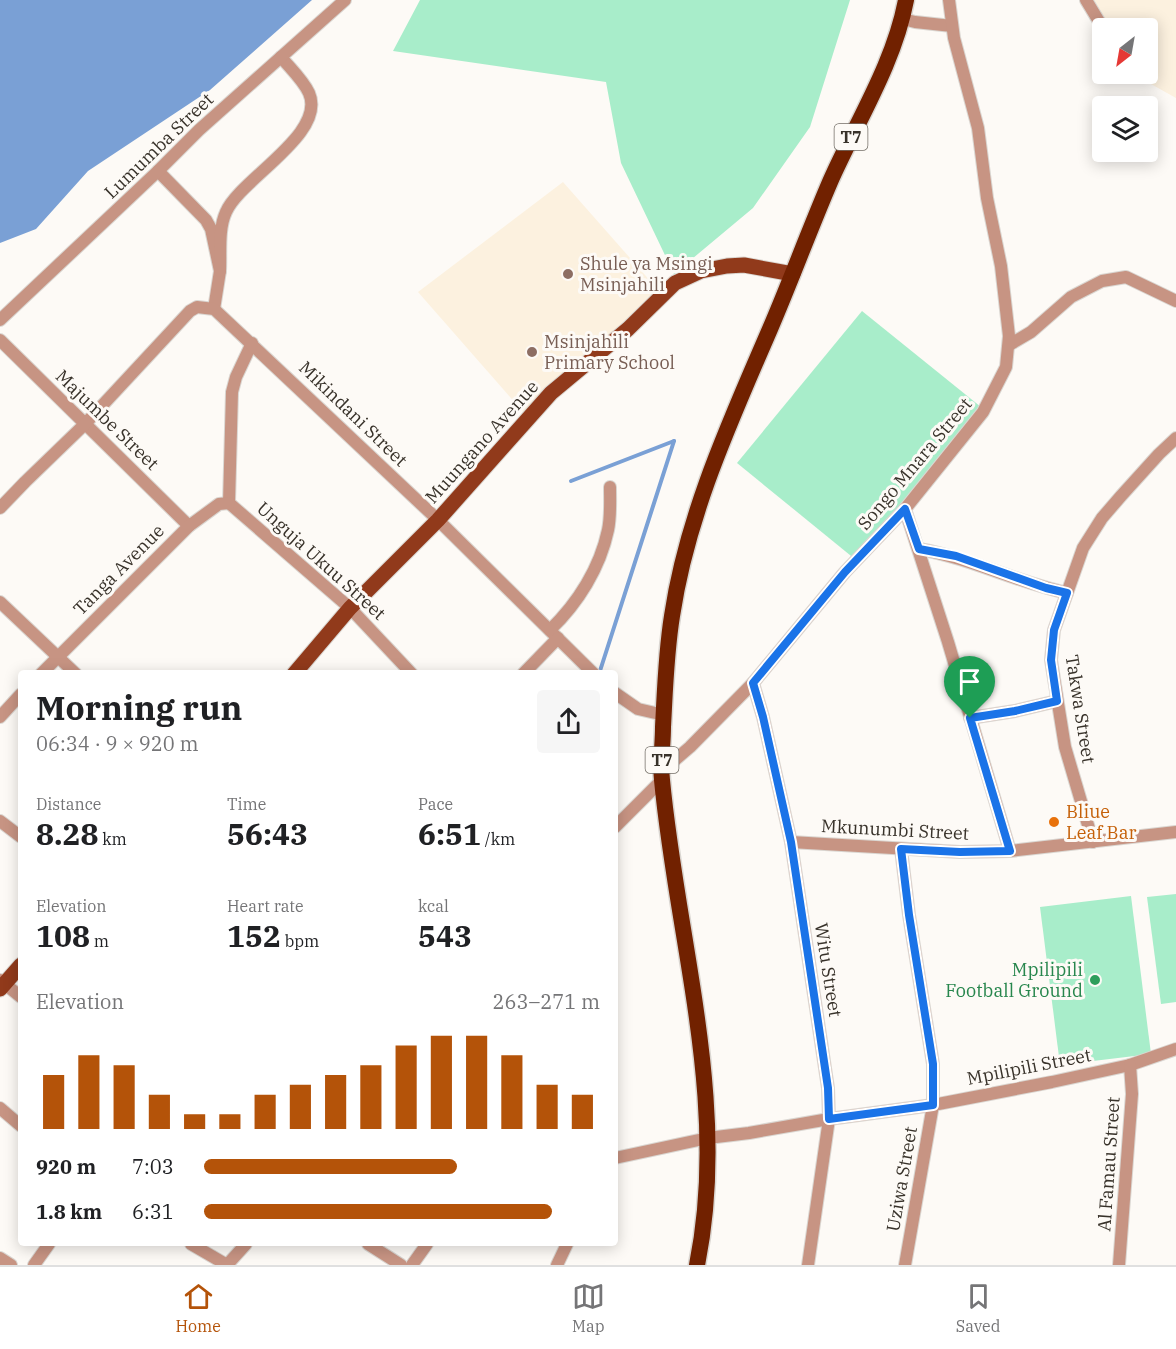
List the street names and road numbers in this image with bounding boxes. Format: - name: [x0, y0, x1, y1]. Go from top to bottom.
- street label: Lumumba Street: [99, 88, 218, 203]
- road number: T7: [834, 124, 868, 150]
- street label: Mikindani Street: [294, 356, 412, 471]
- street label: Majumbe Street: [51, 365, 164, 475]
- street label: Muungano Avenue: [420, 375, 543, 508]
- street label: Songo Mnara Street: [853, 393, 977, 535]
- street label: Unguja Ukuu Street: [252, 497, 391, 625]
- street label: Tanga Avenue: [68, 519, 169, 620]
- street label: Takwa Street: [1061, 653, 1100, 765]
- road number: T7: [646, 747, 678, 773]
- street label: Mkunumbi Street: [820, 814, 970, 845]
- street label: Witu Street: [810, 921, 847, 1019]
- street label: Mpilipili Street: [965, 1043, 1093, 1090]
- street label: Al Famau Street: [1092, 1096, 1125, 1232]
- street label: Uziwa Street: [881, 1125, 922, 1233]

